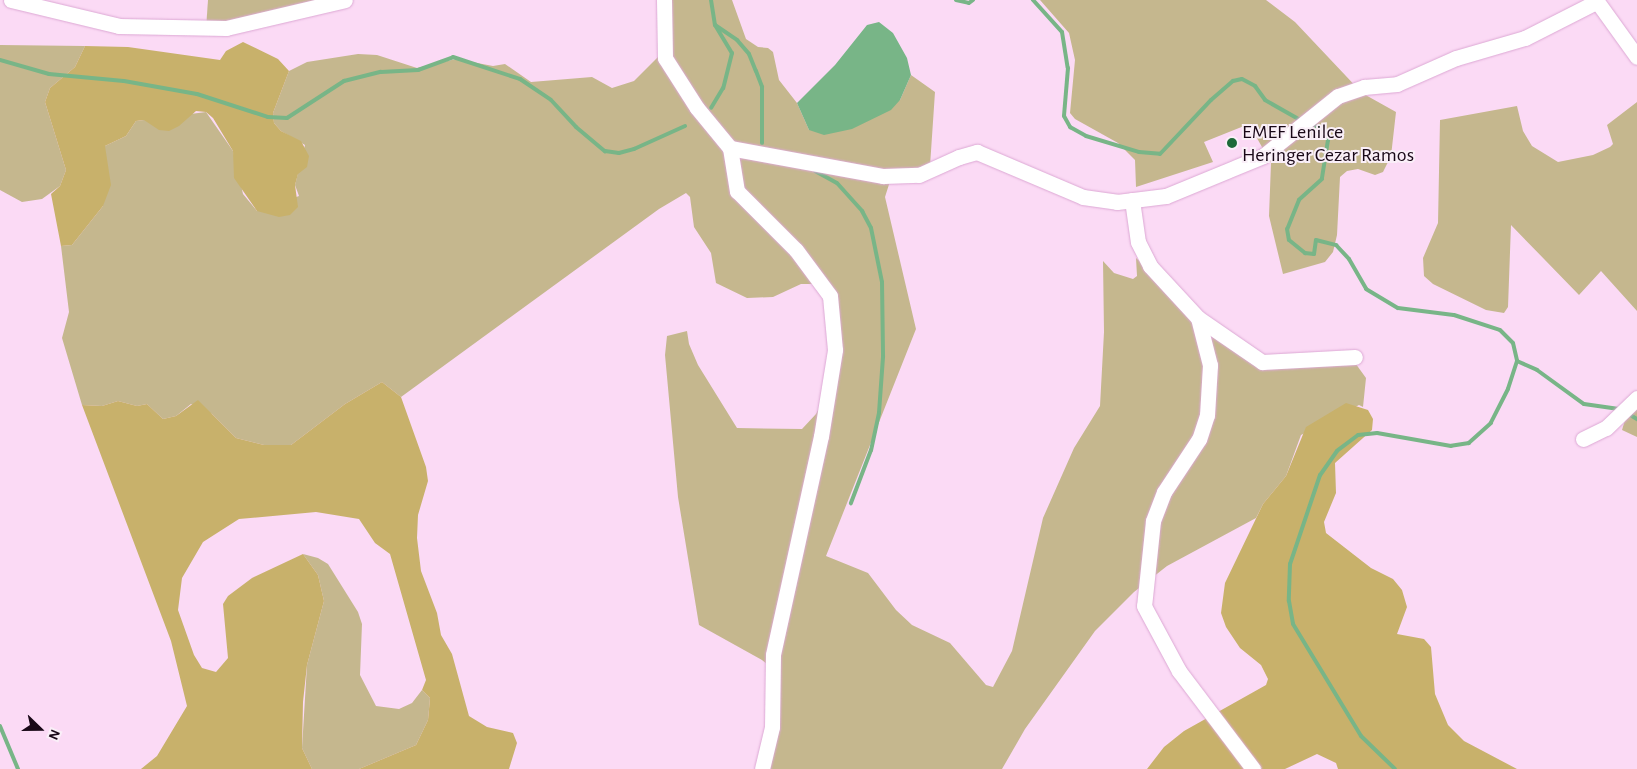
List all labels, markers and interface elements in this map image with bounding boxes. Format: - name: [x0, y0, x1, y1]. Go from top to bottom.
- place label: EMEF Lenilce Heringer Cezar Ramos: [1242, 120, 1414, 167]
- marker: EMEF Lenilce Heringer Cezar Ramos: [1226, 137, 1238, 149]
- north arrow: [15, 704, 65, 754]
- text: N: [46, 727, 62, 742]

